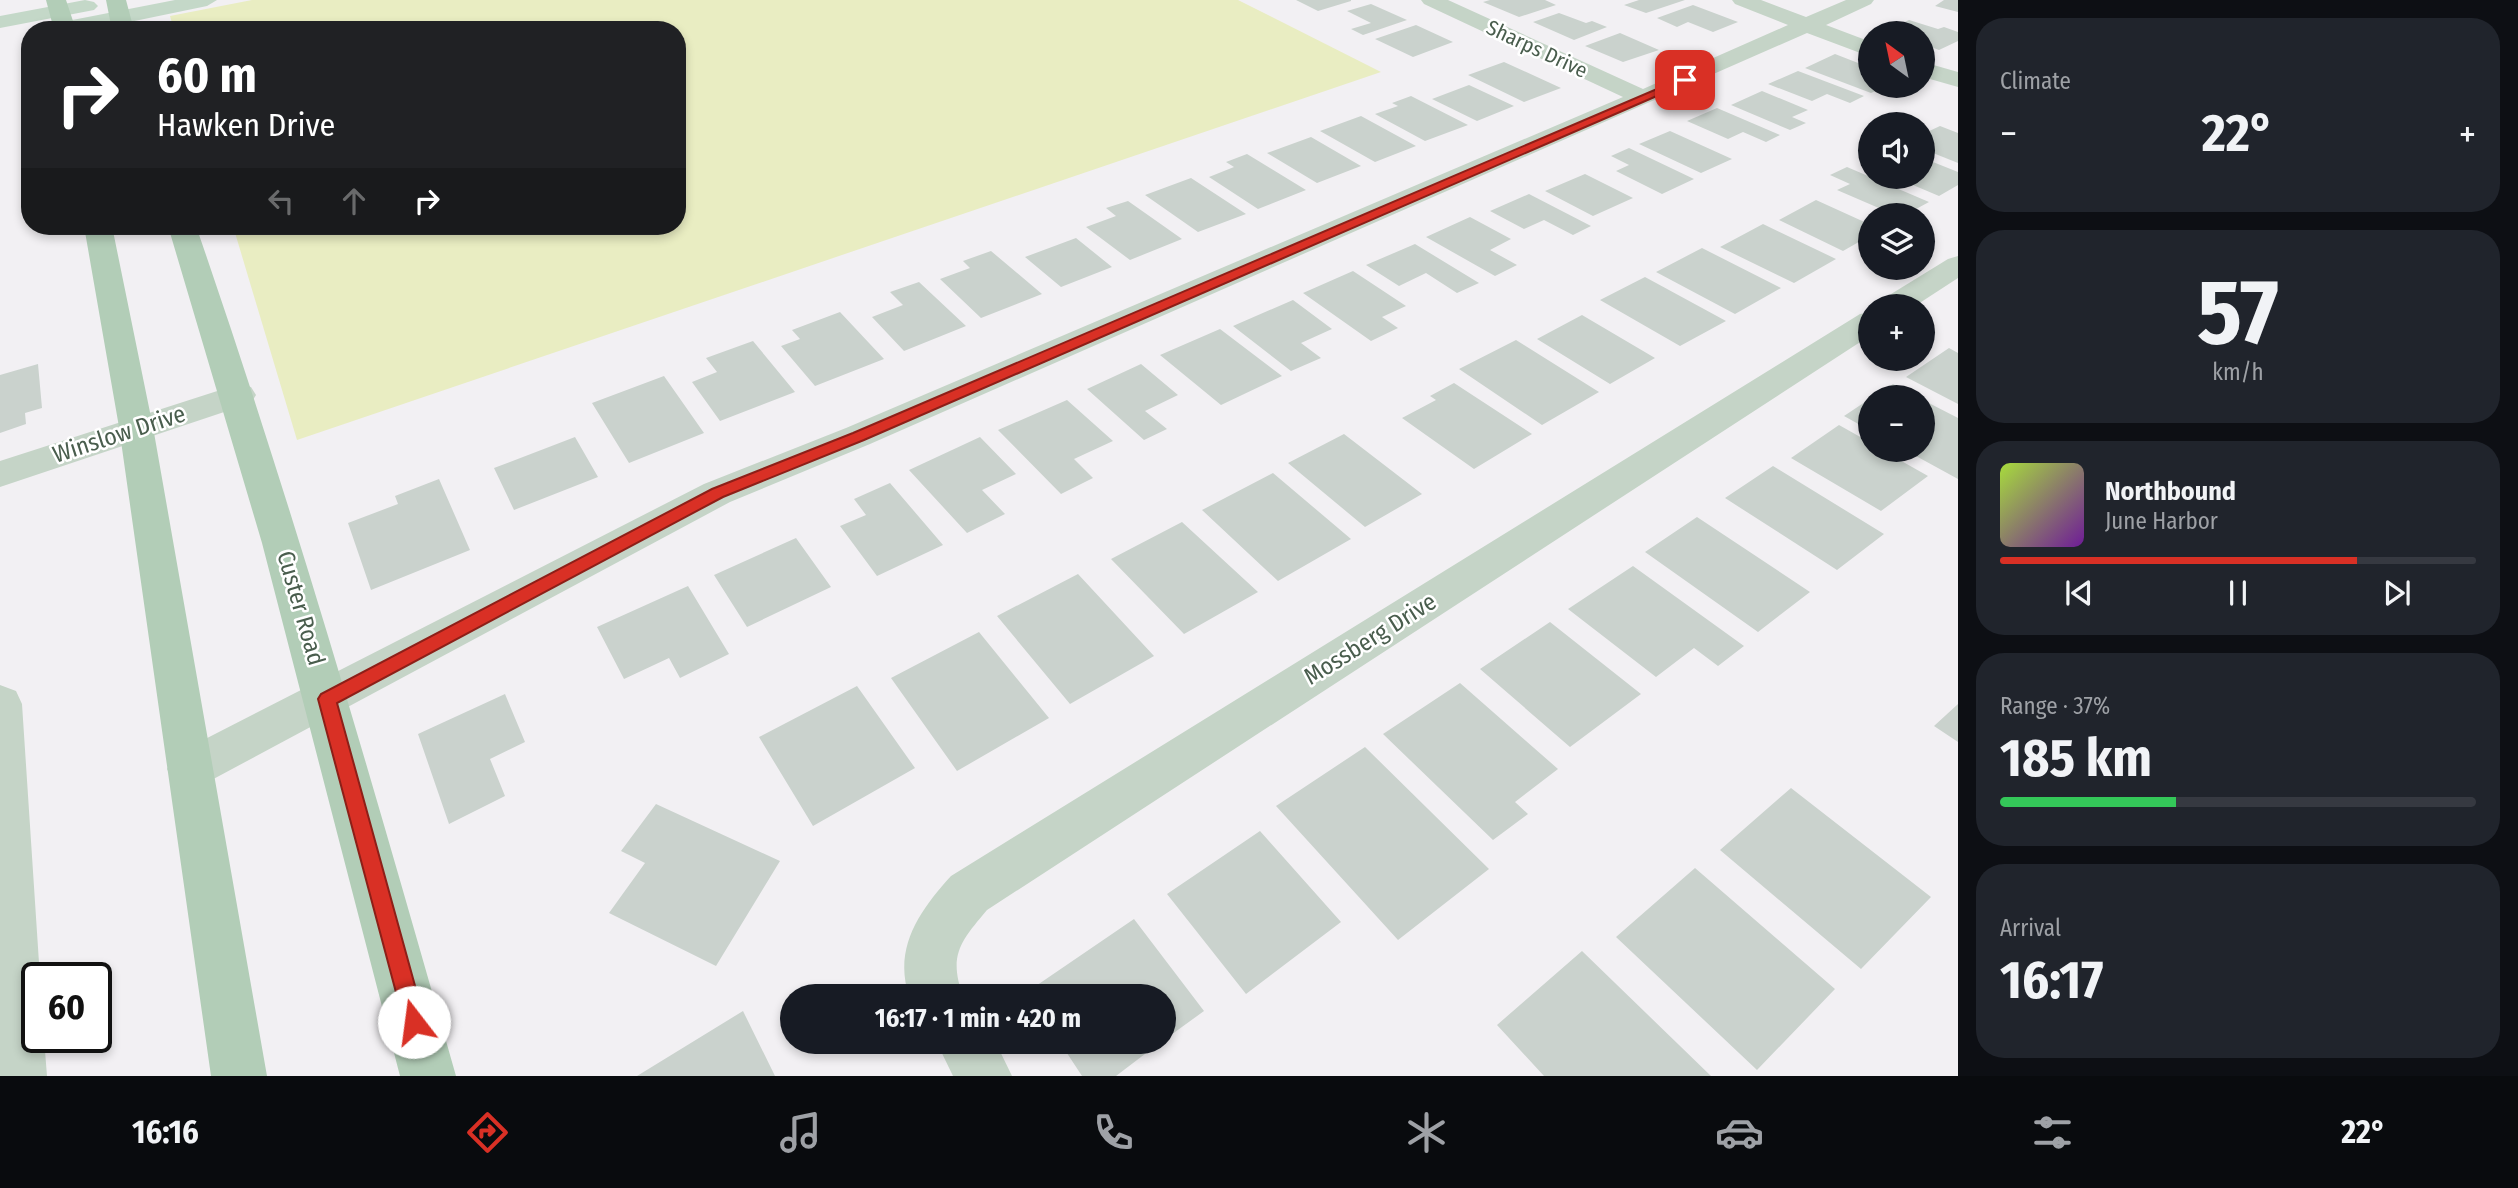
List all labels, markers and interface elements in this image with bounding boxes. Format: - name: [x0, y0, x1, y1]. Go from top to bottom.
- street label: Sharps Drive: [1482, 14, 1592, 84]
- north arrow: [1858, 21, 1936, 98]
- map controls: [1858, 21, 1935, 462]
- text: 60 m: [157, 46, 257, 105]
- icon: right: [42, 49, 133, 140]
- pin: [1655, 50, 1715, 110]
- icon: arrive: [1666, 61, 1704, 99]
- text: Climate: [2000, 67, 2071, 95]
- text: 22°: [2202, 102, 2274, 165]
- text: Hawken Drive: [157, 106, 335, 144]
- text: −: [2000, 111, 2017, 157]
- text: +: [2459, 111, 2476, 157]
- button: sound: [1858, 112, 1935, 189]
- icon: left: [262, 182, 300, 220]
- icon: ahead: [335, 182, 373, 220]
- icon: right: [408, 182, 446, 220]
- button: layers: [1858, 203, 1935, 280]
- text: 57: [2197, 258, 2279, 367]
- button: +: [1858, 294, 1935, 371]
- text: km/h: [2212, 358, 2264, 386]
- button: −: [1858, 385, 1935, 462]
- street label: Winslow Drive: [49, 399, 189, 469]
- text: Northbound: [2105, 476, 2236, 507]
- text: June Harbor: [2105, 507, 2218, 535]
- street label: Custer Road: [271, 548, 331, 668]
- icon: previous: [2060, 574, 2098, 612]
- icon: pause: [2219, 574, 2257, 612]
- icon: next: [2378, 574, 2416, 612]
- street label: Mossberg Drive: [1299, 587, 1441, 691]
- text: Range · 37%: [2000, 692, 2110, 720]
- text: 185 km: [2000, 727, 2152, 790]
- text: Arrival: [2000, 914, 2061, 942]
- text: 16:17: [2000, 949, 2103, 1012]
- speed limit sign: 60: [21, 962, 112, 1053]
- position arrow: [377, 985, 451, 1059]
- text: 16:17 · 1 min · 420 m: [875, 1003, 1081, 1034]
- icon: directions: [463, 1108, 512, 1157]
- icon: music: [776, 1108, 825, 1157]
- icon: phone: [1089, 1108, 1138, 1157]
- icon: climate: [1402, 1108, 1451, 1157]
- icon: car: [1715, 1108, 1764, 1157]
- icon: filters: [2028, 1108, 2077, 1157]
- text: 16:16: [132, 1113, 199, 1151]
- text: 22°: [2341, 1113, 2386, 1151]

